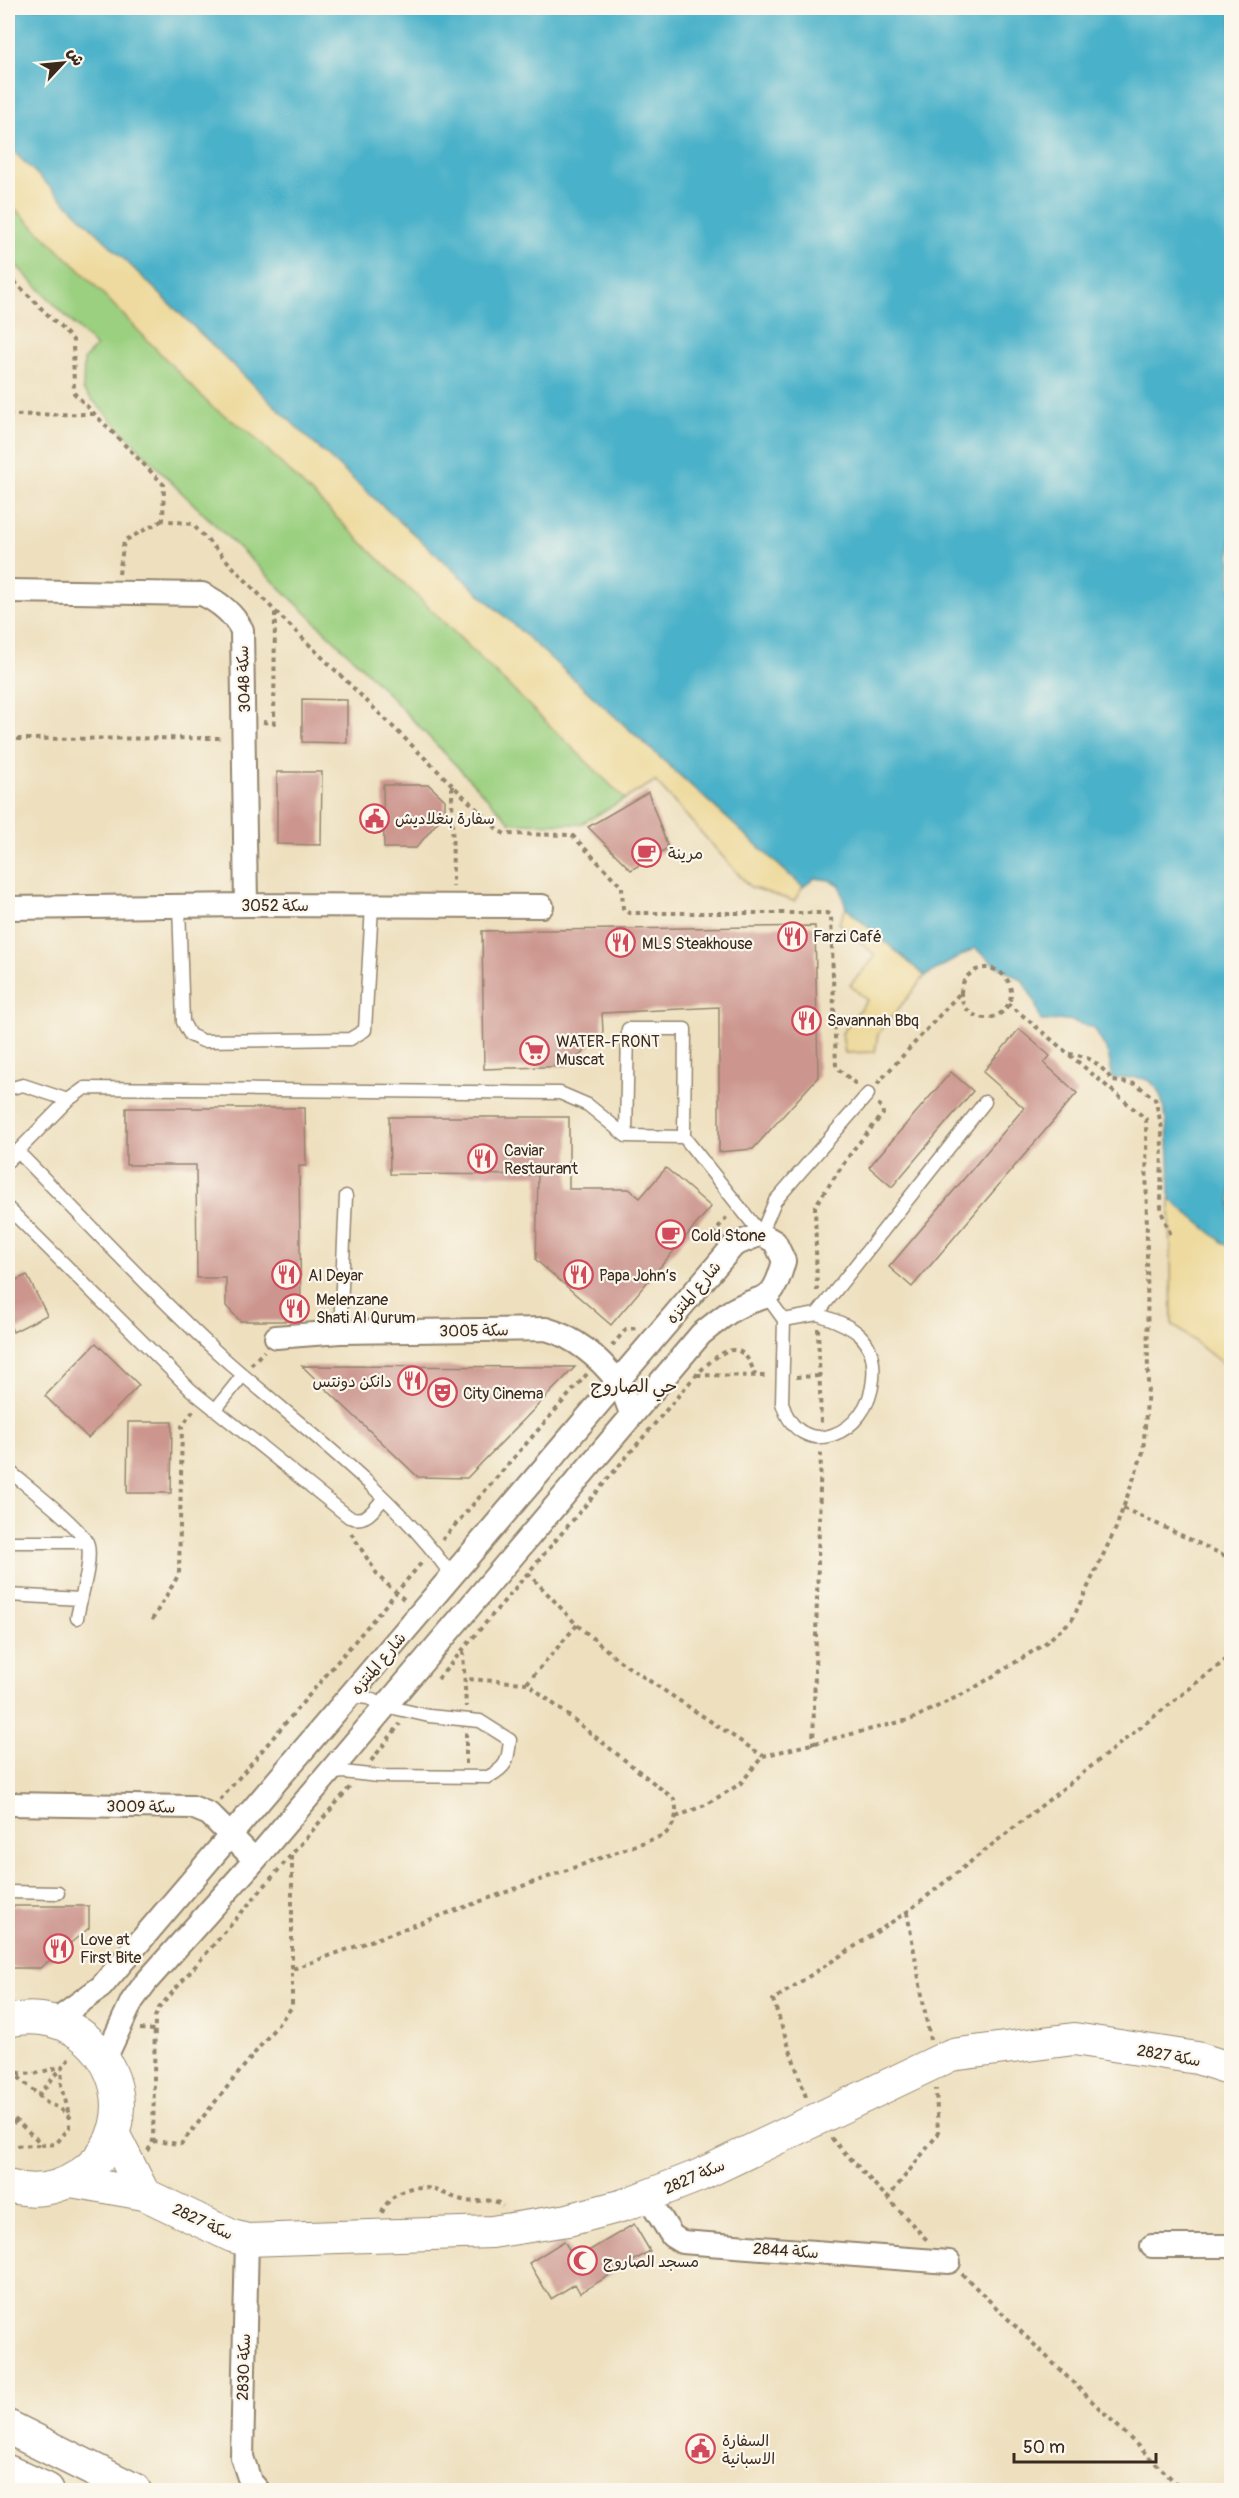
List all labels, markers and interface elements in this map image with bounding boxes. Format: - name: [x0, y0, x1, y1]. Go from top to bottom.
- north arrow: [33, 33, 93, 93]
- text: ش: [63, 45, 88, 69]
- street label: سكة 3048: [233, 645, 255, 713]
- public building icon: سفارة بنغلاديش: [358, 802, 390, 834]
- place label: سفارة بنغلاديش: [395, 809, 495, 829]
- cafe icon: مرينة: [631, 837, 663, 869]
- place label: مرينة: [668, 844, 703, 864]
- street label: سكة 3052: [241, 896, 309, 916]
- restaurant icon: Farzi Café: [776, 920, 808, 952]
- restaurant icon: MLS Steakhouse: [605, 927, 637, 959]
- place label: Farzi Café: [813, 927, 882, 947]
- place label: MLS Steakhouse: [642, 934, 752, 954]
- restaurant icon: Savannah Bbq: [790, 1004, 822, 1036]
- place label: Savannah Bbq: [827, 1011, 919, 1031]
- place label: WATER-FRONT Muscat: [556, 1032, 660, 1070]
- supermarket icon: WATER-FRONT Muscat: [519, 1034, 551, 1066]
- place label: Caviar Restaurant: [504, 1141, 578, 1179]
- restaurant icon: Caviar Restaurant: [467, 1143, 499, 1175]
- cafe icon: Cold Stone: [654, 1219, 686, 1251]
- place label: Cold Stone: [691, 1226, 766, 1246]
- street label: شارع المنتزه: [662, 1257, 726, 1329]
- restaurant icon: Al Deyar: [271, 1259, 303, 1291]
- restaurant icon: Papa John’s: [562, 1259, 594, 1291]
- place label: Al Deyar: [308, 1266, 364, 1286]
- place label: Papa John’s: [599, 1266, 676, 1286]
- place label: Melenzane Shati Al Qurum: [316, 1290, 416, 1328]
- restaurant icon: Melenzane Shati Al Qurum: [279, 1292, 311, 1324]
- street label: سكة 3005: [439, 1320, 509, 1342]
- restaurant icon: دانكن دونتس: [397, 1365, 429, 1397]
- place label: دانكن دونتس: [313, 1372, 392, 1392]
- district label: حي الصاروج: [591, 1375, 677, 1402]
- theatre icon: City Cinema: [426, 1377, 458, 1409]
- place label: City Cinema: [463, 1384, 543, 1404]
- street label: شارع المنتزه: [347, 1628, 411, 1700]
- street label: سكة 3009: [106, 1796, 176, 1818]
- place label: Love at First Bite: [80, 1930, 142, 1968]
- restaurant icon: Love at First Bite: [43, 1932, 75, 1964]
- street label: سكة 2827: [1135, 2041, 1202, 2071]
- street label: سكة 2827: [661, 2155, 728, 2199]
- street label: سكة 2827: [169, 2199, 236, 2245]
- street label: سكة 2844: [752, 2239, 819, 2263]
- mosque icon: مسجد الصاروج: [566, 2245, 598, 2277]
- place label: مسجد الصاروج: [603, 2252, 699, 2272]
- street label: سكة 2830: [233, 2333, 255, 2401]
- scale bar: [1014, 2426, 1156, 2464]
- place label: السفارة الاسبانية: [722, 2431, 775, 2469]
- public building icon: السفارة الاسبانية: [685, 2433, 717, 2465]
- text: 50 m: [1023, 2436, 1065, 2459]

